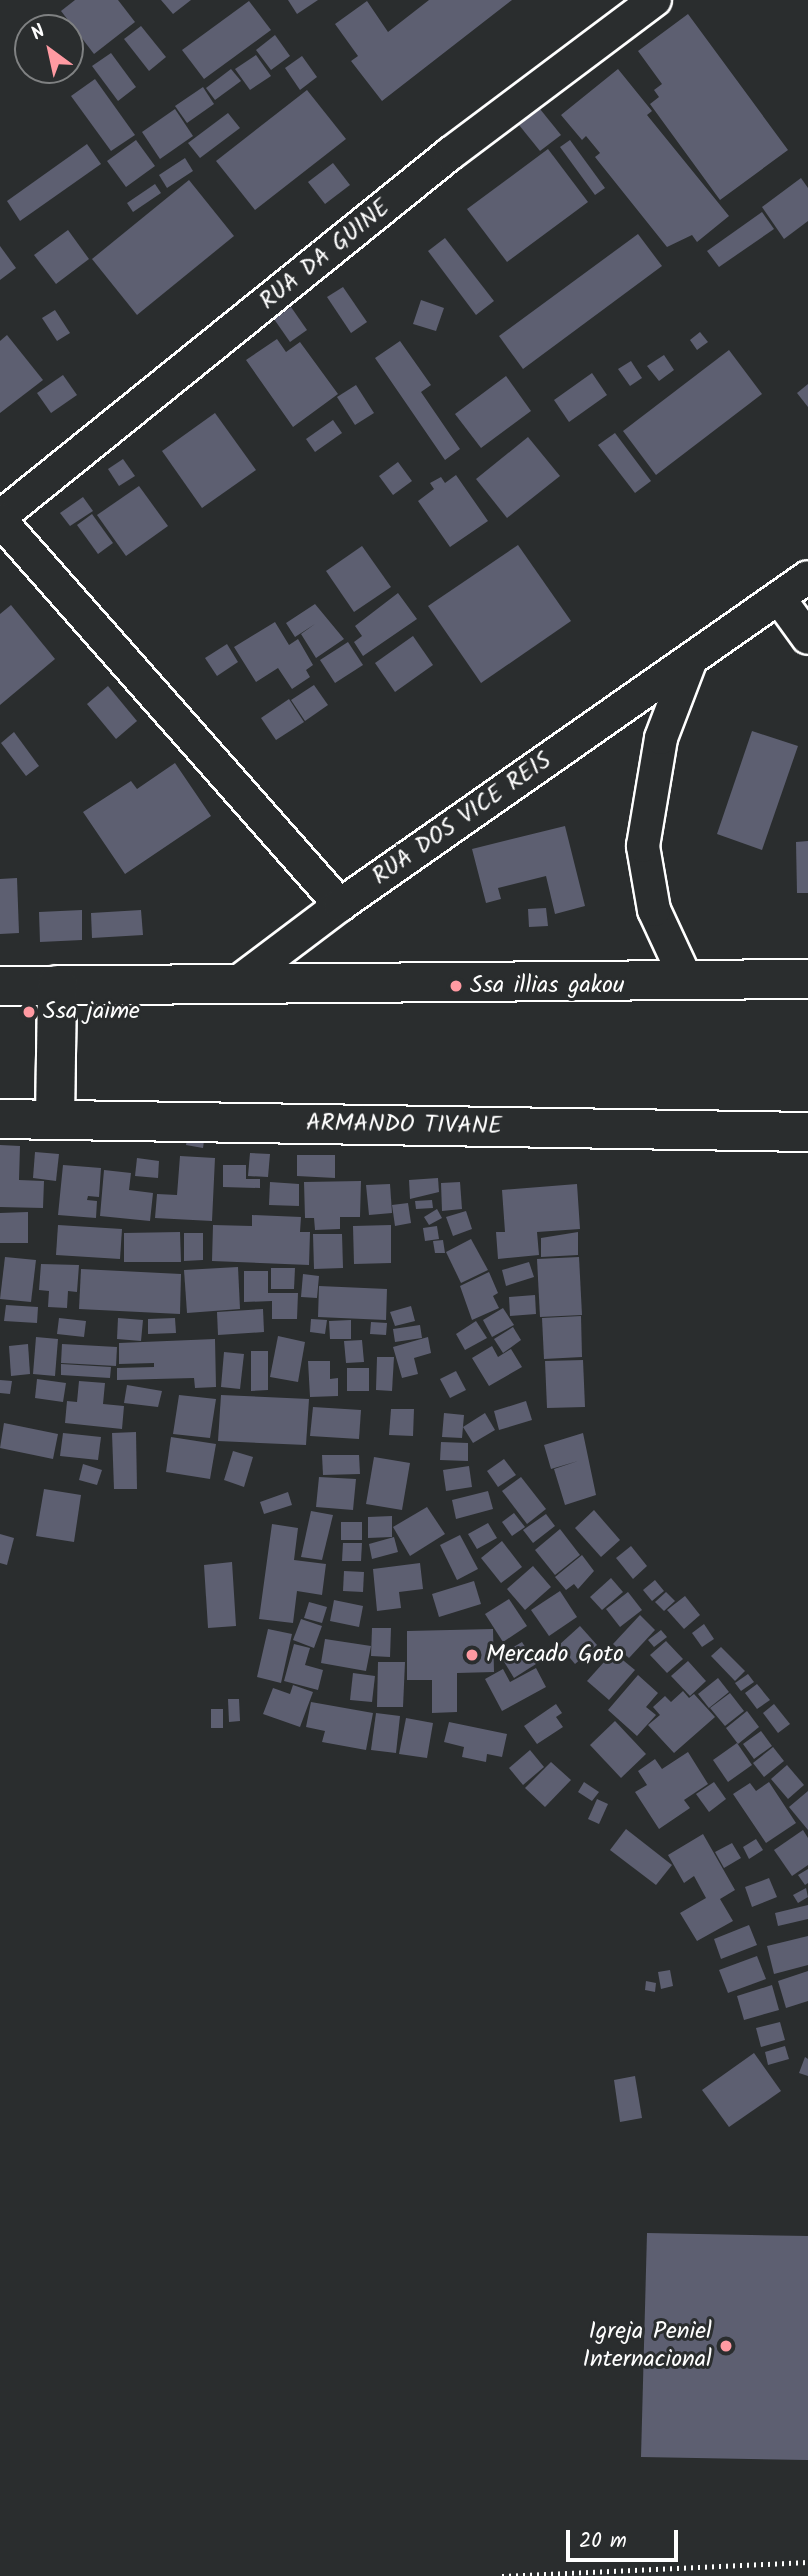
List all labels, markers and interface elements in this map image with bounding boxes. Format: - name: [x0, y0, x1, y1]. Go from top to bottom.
- north arrow: [14, 14, 84, 84]
- text: N: [25, 17, 52, 49]
- street label: RUA DA GUINE: [254, 194, 396, 316]
- street label: RUA DOS VICE REIS: [367, 747, 557, 891]
- place label: Ssa illias gakou: [470, 972, 624, 1000]
- marker: Ssa illias gakou: [448, 978, 464, 994]
- place label: Ssa jaime: [43, 998, 140, 1026]
- marker: Ssa jaime: [21, 1004, 37, 1020]
- street label: ARMANDO TIVANE: [306, 1109, 502, 1141]
- place label: Mercado Goto: [486, 1641, 624, 1669]
- marker: Mercado Goto: [464, 1647, 480, 1663]
- place label: Igreja Peniel Internacional: [582, 2318, 712, 2374]
- marker: Igreja Peniel Internacional: [718, 2338, 734, 2354]
- scale bar: [570, 2516, 682, 2560]
- text: 20 m: [579, 2525, 627, 2558]

